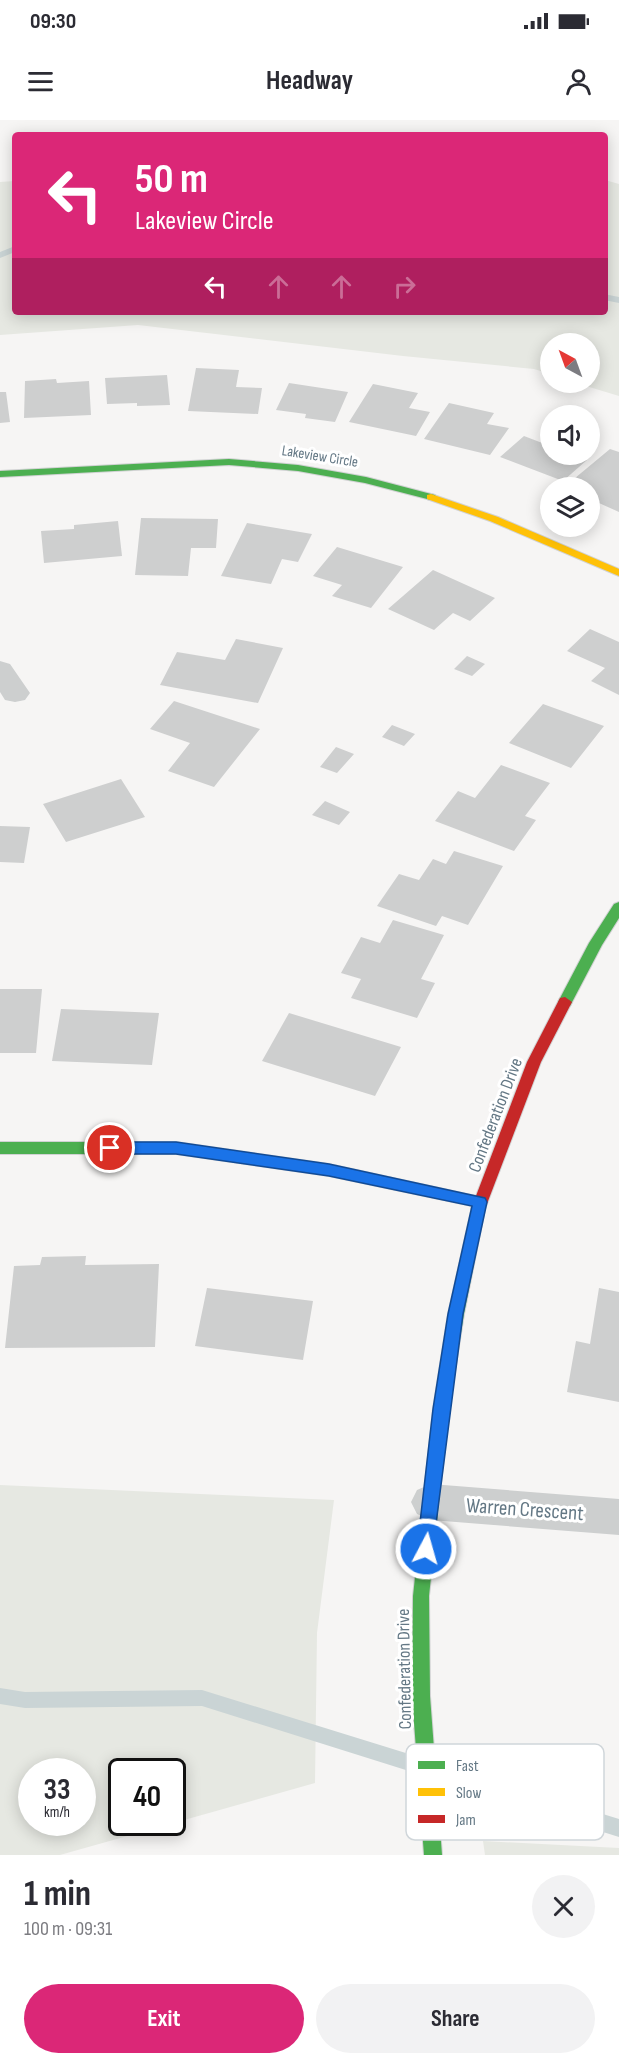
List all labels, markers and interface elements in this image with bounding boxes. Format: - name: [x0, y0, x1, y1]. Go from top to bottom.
- text: 09:30: [30, 8, 76, 35]
- icon: menu: [24, 65, 57, 98]
- text: Headway: [266, 65, 353, 97]
- icon: person: [562, 65, 595, 98]
- text: 50 m: [135, 154, 208, 205]
- icon: left: [36, 156, 114, 234]
- text: Lakeview Circle: [135, 205, 274, 237]
- icon: left: [199, 270, 232, 303]
- icon: ahead: [262, 270, 295, 303]
- icon: ahead: [325, 270, 358, 303]
- icon: right: [388, 270, 421, 303]
- north arrow: [540, 333, 600, 393]
- map controls: [540, 333, 600, 537]
- button: sound: [540, 405, 600, 465]
- street label: Lakeview Circle: [280, 441, 359, 472]
- button: layers: [540, 477, 600, 537]
- street label: Confederation Drive: [464, 1055, 527, 1175]
- pin: [84, 1122, 135, 1173]
- icon: arrive: [93, 1131, 126, 1164]
- street label: Warren Crescent: [465, 1493, 585, 1526]
- position arrow: [394, 1517, 458, 1581]
- street label: Confederation Drive: [393, 1608, 416, 1729]
- legend: [406, 1744, 604, 1840]
- text: Fast: [456, 1757, 479, 1776]
- speed limit sign: 40: [108, 1758, 186, 1836]
- text: 33: [44, 1772, 70, 1808]
- text: Slow: [456, 1784, 481, 1803]
- text: km/h: [44, 1803, 70, 1822]
- text: Jam: [455, 1811, 476, 1830]
- text: 1 min: [24, 1873, 91, 1916]
- button: close: [532, 1875, 595, 1938]
- text: 100 m · 09:31: [24, 1917, 112, 1941]
- button: Exit: [24, 1984, 304, 2053]
- button: Share: [316, 1984, 595, 2053]

